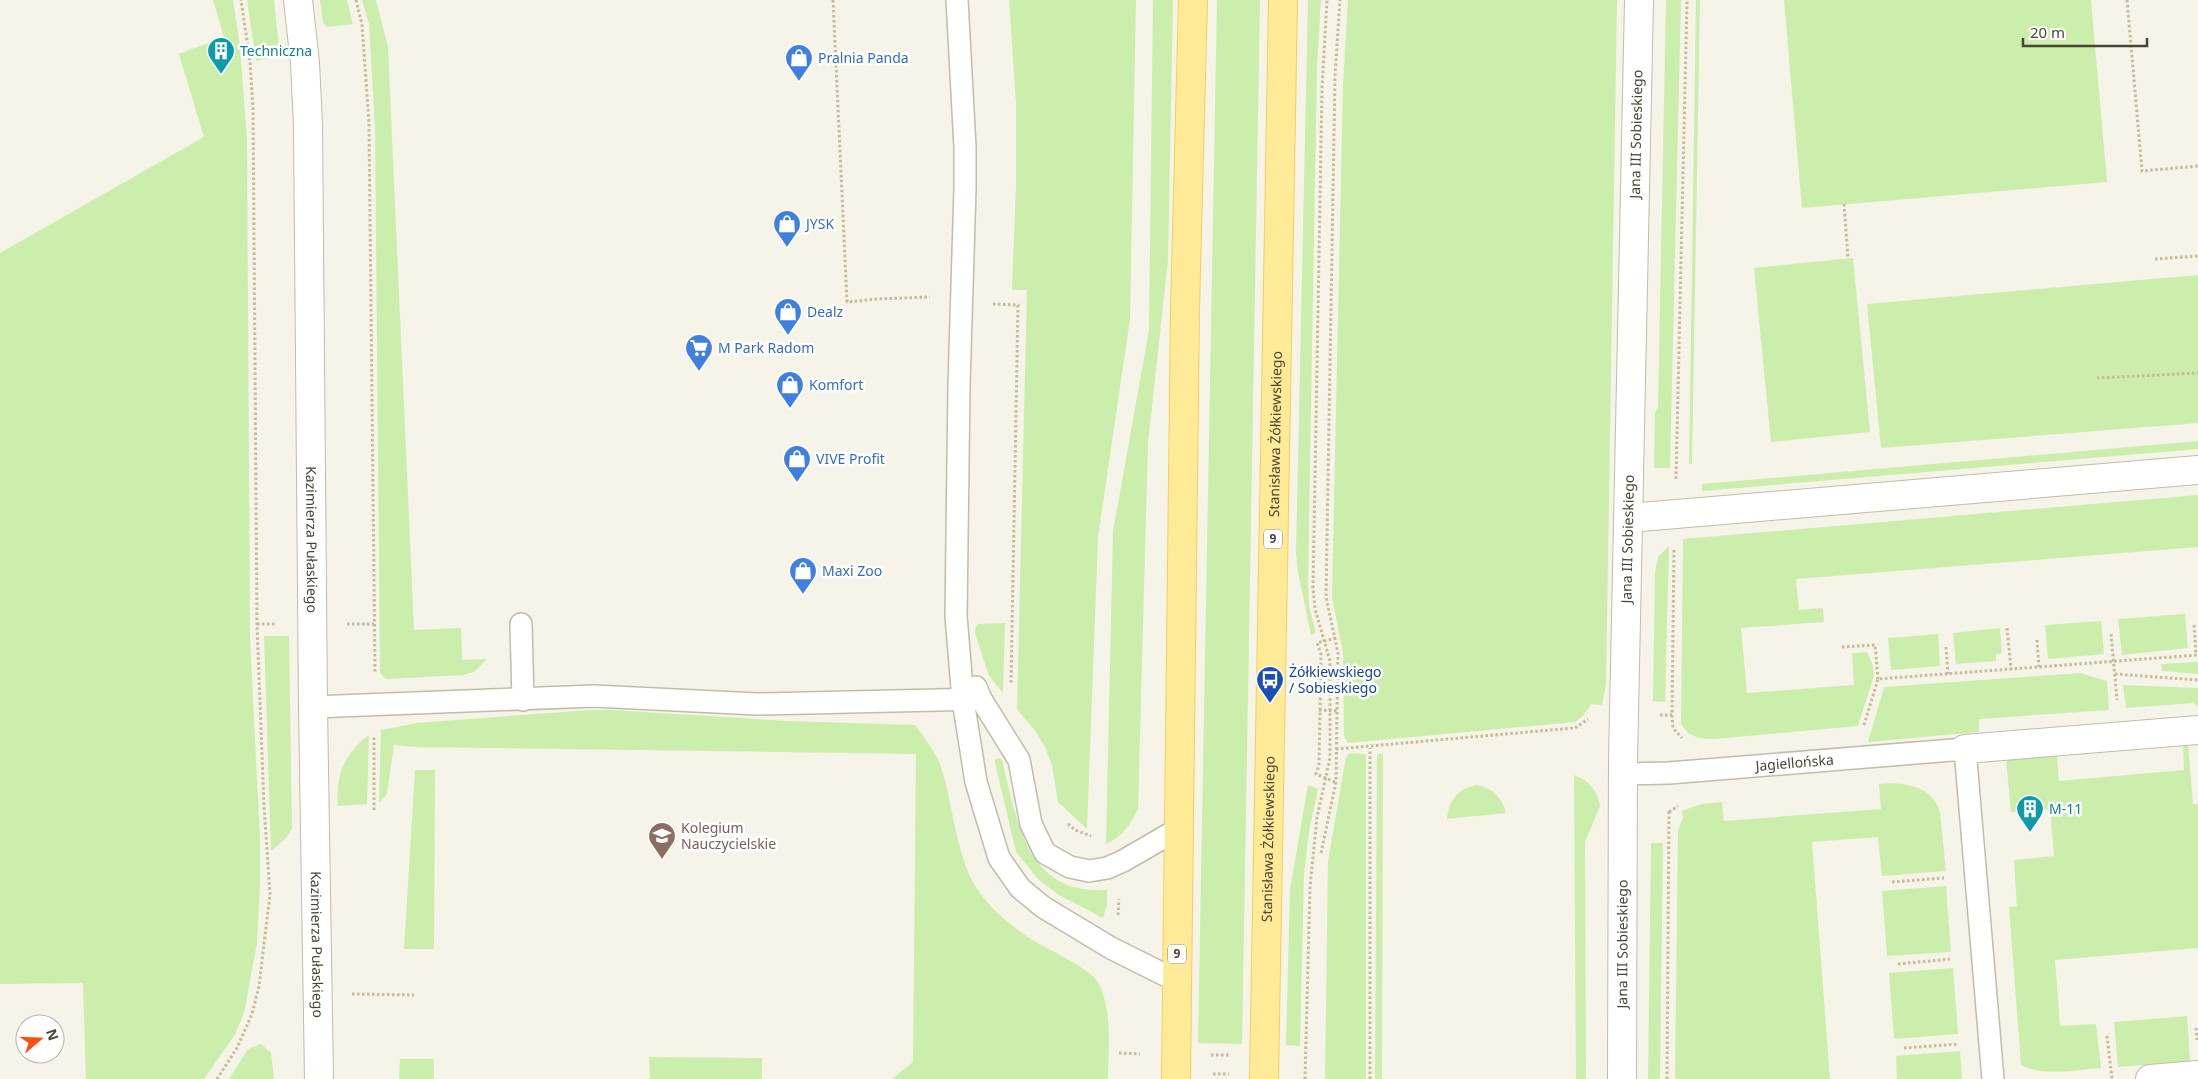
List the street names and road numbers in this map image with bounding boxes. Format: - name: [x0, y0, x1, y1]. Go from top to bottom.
- street label: Jana III Sobieskiego: [1625, 69, 1647, 201]
- street label: Stanisława Żółkiewskiego: [1264, 351, 1286, 517]
- street label: Kazimierza Pułaskiego: [302, 466, 322, 613]
- street label: Jana III Sobieskiego: [1616, 474, 1638, 606]
- road number: 9: [1264, 530, 1282, 548]
- street label: Jagiellońska: [1753, 750, 1834, 775]
- street label: Stanisława Żółkiewskiego: [1257, 756, 1279, 922]
- street label: Kazimierza Pułaskiego: [307, 871, 328, 1018]
- street label: Jana III Sobieskiego: [1612, 880, 1632, 1010]
- road number: 9: [1168, 944, 1186, 964]

